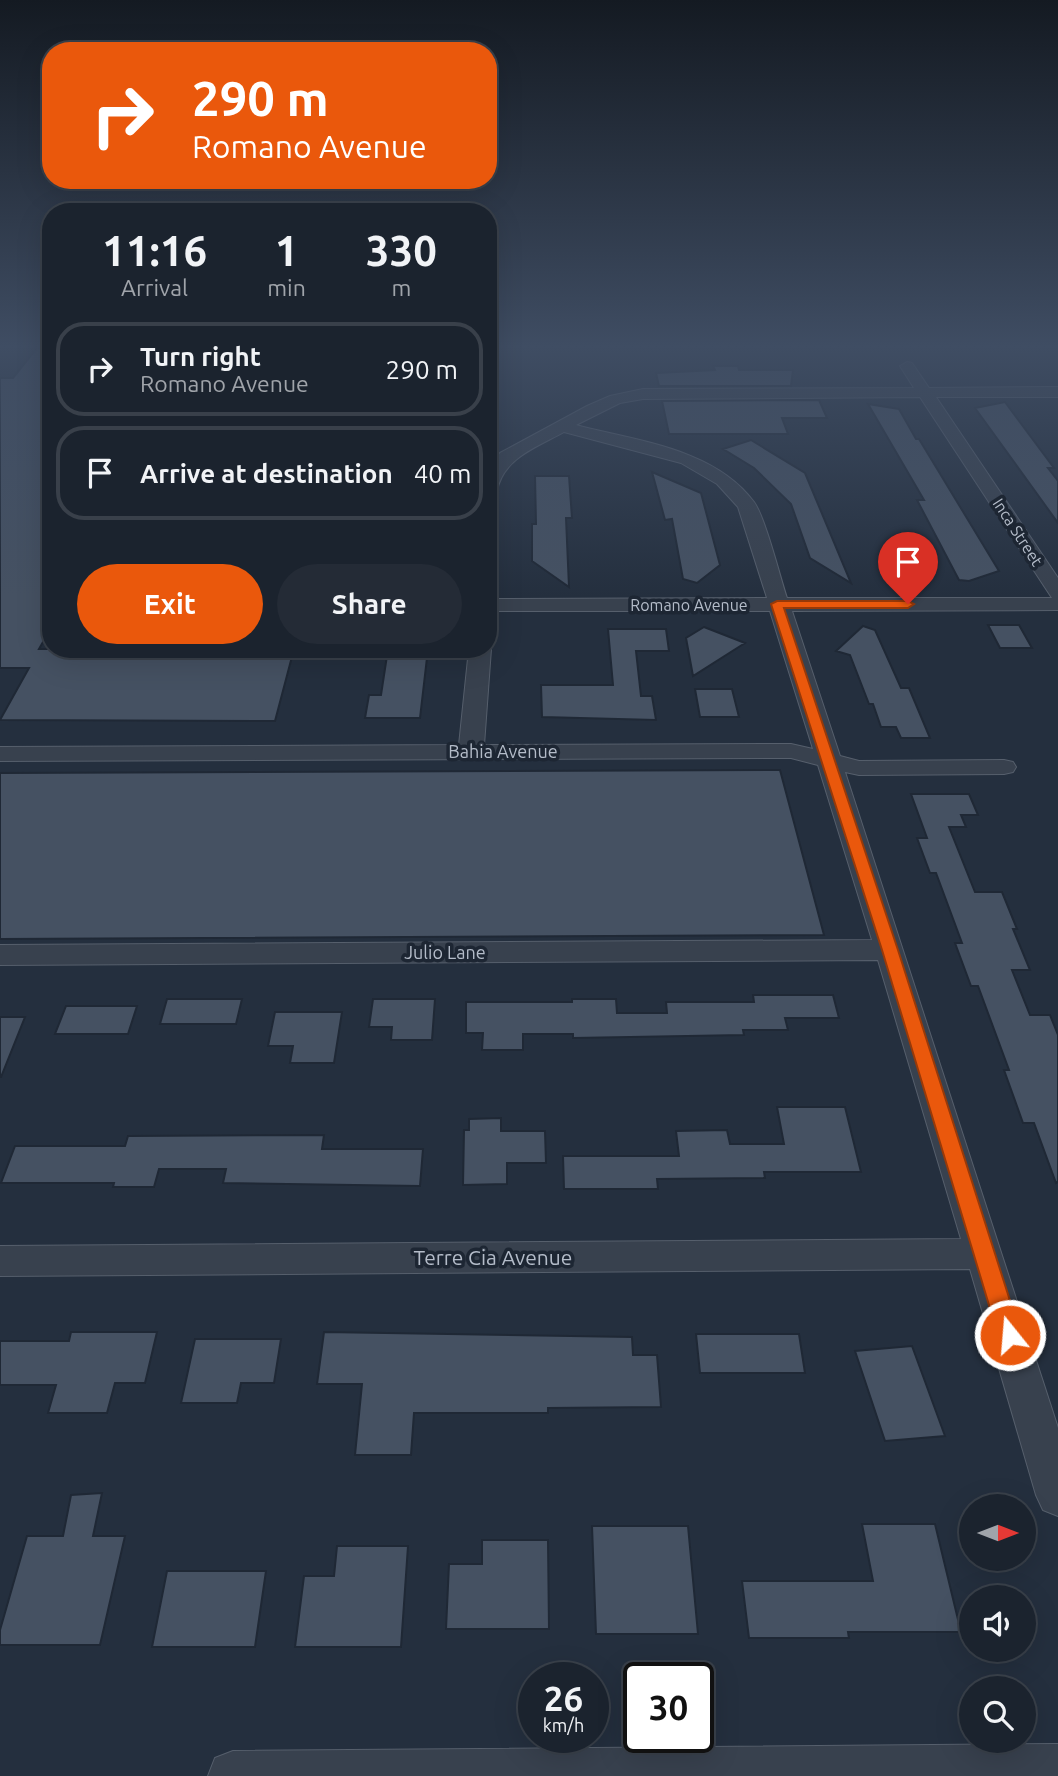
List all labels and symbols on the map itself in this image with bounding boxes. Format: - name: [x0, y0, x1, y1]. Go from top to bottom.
- street label: Inca Street: [989, 495, 1047, 570]
- pin: [878, 532, 938, 604]
- street label: Romano Avenue: [630, 596, 748, 614]
- street label: Bahia Avenue: [448, 741, 558, 761]
- street label: Julio Lane: [404, 942, 486, 962]
- street label: Terre Cia Avenue: [414, 1245, 572, 1269]
- position arrow: [973, 1298, 1047, 1372]
- north arrow: [959, 1494, 1036, 1572]
- speed limit sign: 30: [623, 1662, 714, 1753]

